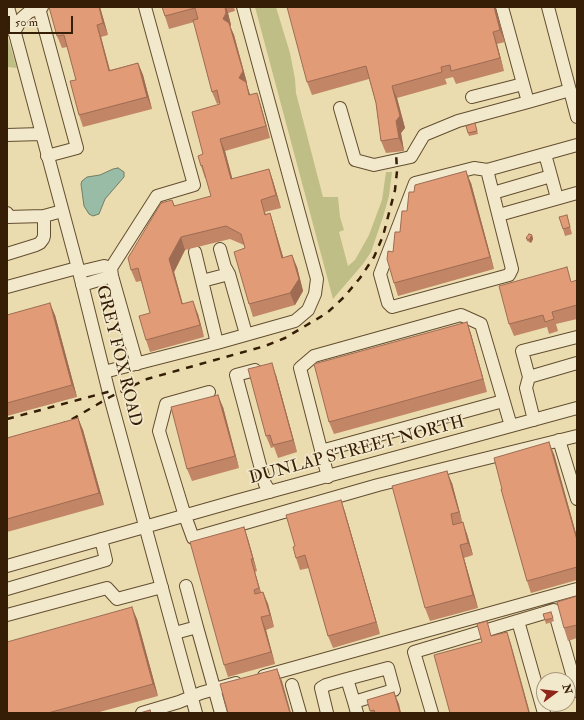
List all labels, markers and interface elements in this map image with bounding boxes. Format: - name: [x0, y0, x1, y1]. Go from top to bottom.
- scale bar: [10, 8, 75, 34]
- text: 50 m: [15, 15, 38, 30]
- street label: GREY FOX ROAD: [91, 283, 145, 429]
- street label: DUNLAP STREET NORTH: [247, 412, 467, 490]
- north arrow: [536, 672, 576, 712]
- text: N: [560, 683, 575, 695]

